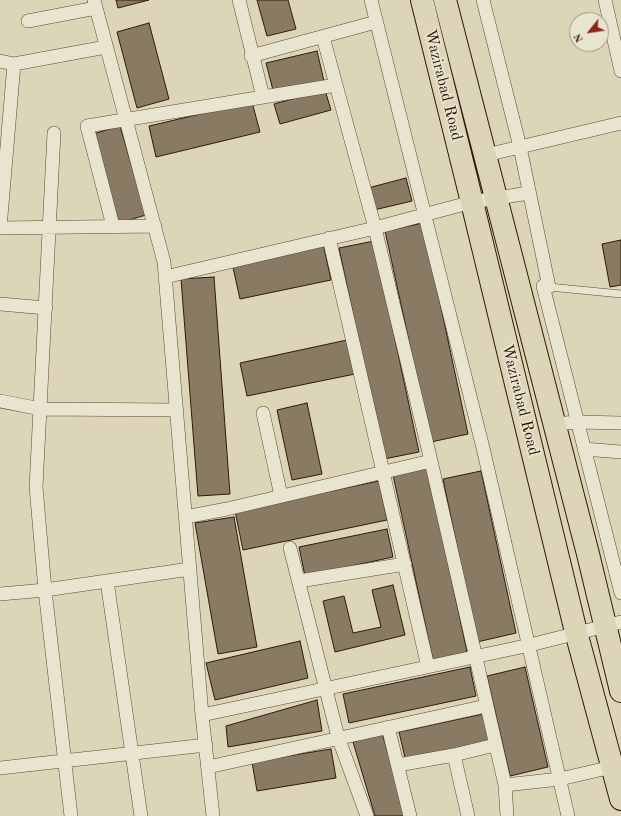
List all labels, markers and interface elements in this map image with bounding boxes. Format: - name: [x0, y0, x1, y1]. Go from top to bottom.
- north arrow: [569, 12, 609, 52]
- street label: Wazirabad Road: [420, 27, 466, 143]
- text: N: [572, 31, 586, 44]
- street label: Wazirabad Road: [497, 342, 543, 458]

